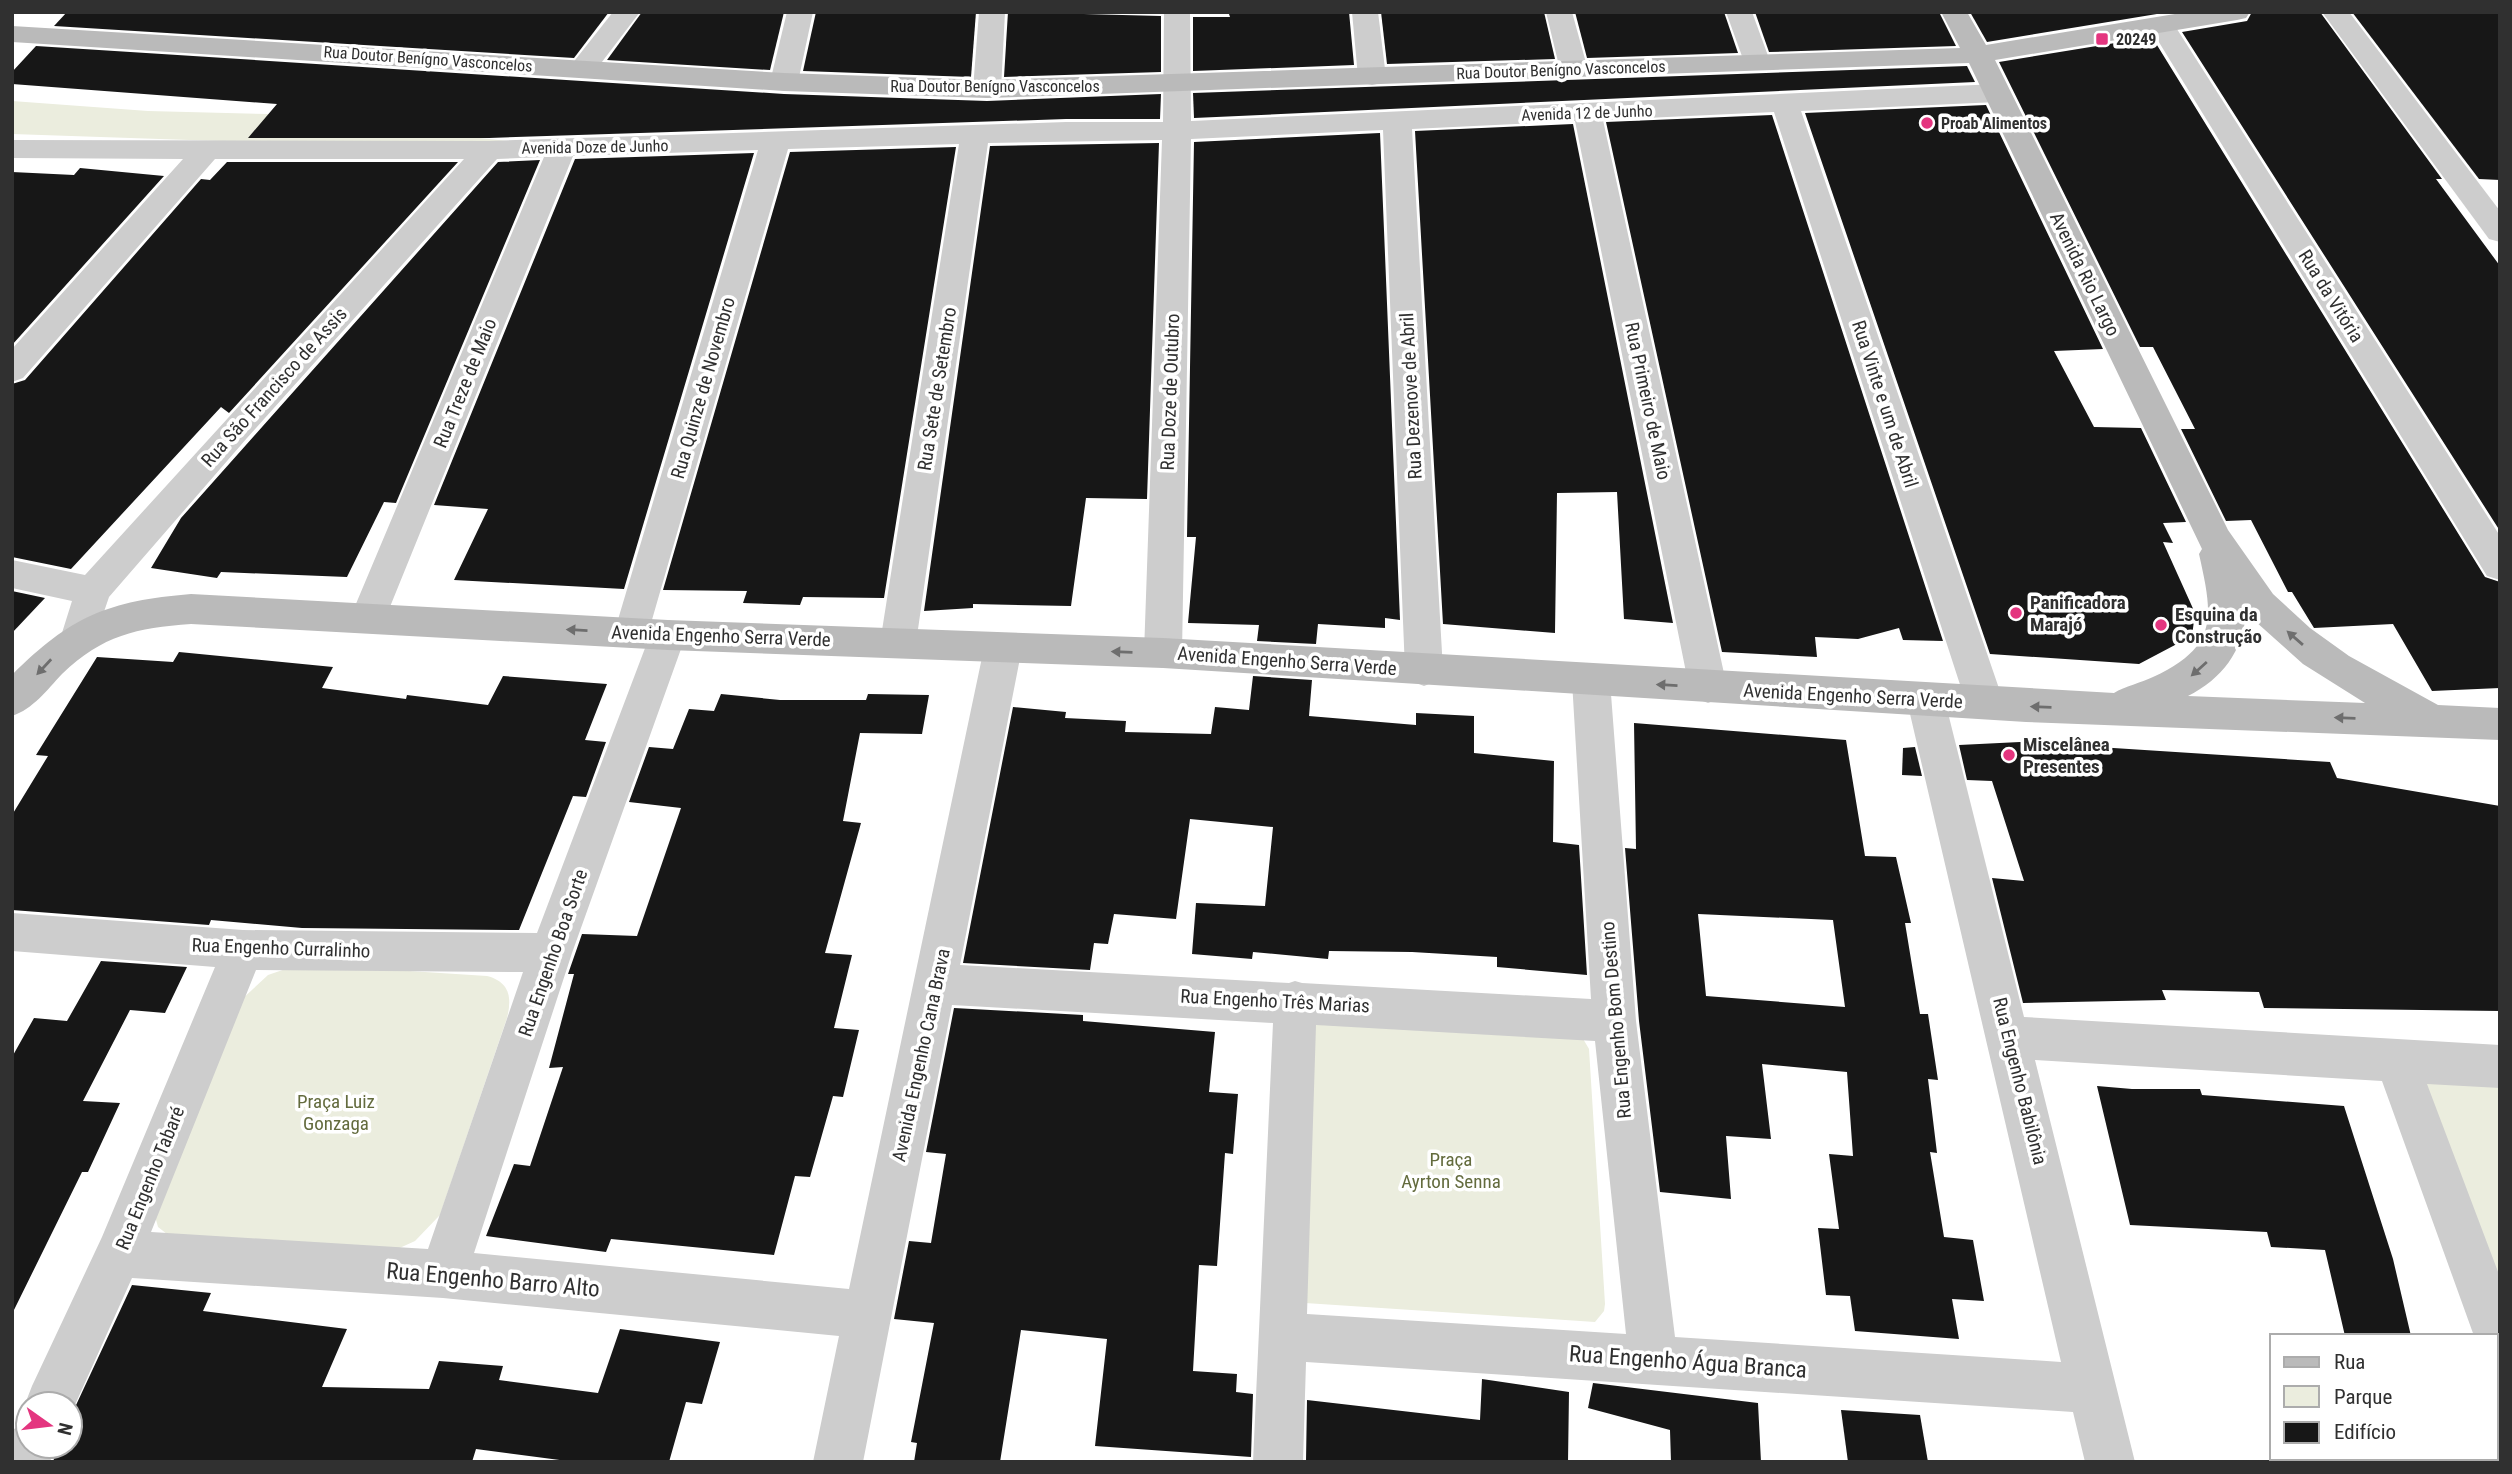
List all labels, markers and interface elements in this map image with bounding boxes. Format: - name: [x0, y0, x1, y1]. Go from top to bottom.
- place label: 20249: [2116, 30, 2156, 49]
- marker: 20249: [2094, 31, 2110, 47]
- street label: Rua Doutor Benígno Vasconcelos: [323, 42, 533, 76]
- street label: Rua Doutor Benígno Vasconcelos: [1456, 57, 1666, 83]
- street label: Rua Doutor Benígno Vasconcelos: [890, 77, 1100, 96]
- street label: Avenida 12 de Junho: [1521, 101, 1653, 125]
- place label: Proab Alimentos: [1941, 114, 2047, 133]
- marker: Proab Alimentos: [1919, 115, 1935, 131]
- street label: Avenida Doze de Junho: [521, 136, 669, 158]
- street label: Avenida Rio Largo: [2045, 208, 2125, 340]
- street label: Rua da Vitória: [2293, 245, 2369, 347]
- street label: Rua Quinze de Novembro: [666, 294, 740, 482]
- street label: Rua São Francisco de Assis: [196, 303, 352, 471]
- street label: Rua Sete de Setembro: [913, 306, 961, 472]
- street label: Rua Dezenove de Abril: [1395, 312, 1427, 480]
- street label: Rua Doze de Outubro: [1156, 313, 1184, 471]
- street label: Rua Treze de Maio: [429, 315, 501, 451]
- street label: Rua Vinte e um de Abril: [1847, 317, 1923, 491]
- street label: Rua Primeiro de Maio: [1620, 320, 1676, 482]
- place label: Panificadora Marajó: [2030, 591, 2126, 636]
- place label: Esquina da Construção: [2175, 603, 2262, 648]
- marker: Panificadora Marajó: [2008, 605, 2024, 621]
- marker: Esquina da Construção: [2153, 617, 2169, 633]
- street label: Avenida Engenho Serra Verde: [611, 621, 831, 651]
- one-way arrow: [565, 624, 587, 635]
- one-way arrow: [2286, 631, 2303, 646]
- street label: Avenida Engenho Serra Verde: [1177, 642, 1397, 680]
- one-way arrow: [1111, 646, 1133, 658]
- one-way arrow: [36, 658, 53, 675]
- one-way arrow: [2191, 660, 2208, 676]
- one-way arrow: [1656, 679, 1678, 690]
- street label: Avenida Engenho Serra Verde: [1743, 679, 1963, 713]
- one-way arrow: [2030, 701, 2052, 713]
- one-way arrow: [2334, 712, 2356, 723]
- place label: Miscelânea Presentes: [2023, 733, 2110, 778]
- marker: Miscelânea Presentes: [2001, 747, 2017, 763]
- street label: Rua Engenho Boa Sorte: [514, 866, 592, 1040]
- street label: Rua Engenho Bom Destino: [1596, 921, 1636, 1119]
- street label: Rua Engenho Curralinho: [191, 933, 371, 963]
- street label: Avenida Engenho Cana Brava: [887, 946, 955, 1164]
- street label: Rua Engenho Três Marias: [1180, 985, 1370, 1017]
- street label: Rua Engenho Babilônia: [1988, 995, 2052, 1167]
- park label: Praça Luiz Gonzaga: [297, 1090, 375, 1135]
- street label: Rua Engenho Tabaré: [111, 1103, 189, 1253]
- park label: Praça Ayrton Senna: [1401, 1148, 1501, 1193]
- street label: Rua Engenho Barro Alto: [385, 1257, 601, 1303]
- legend: [2270, 1334, 2498, 1460]
- street label: Rua Engenho Água Branca: [1568, 1339, 1808, 1384]
- text: Rua: [2334, 1350, 2365, 1374]
- text: Parque: [2334, 1385, 2392, 1409]
- north arrow: [14, 1390, 84, 1460]
- text: Edifício: [2334, 1420, 2396, 1444]
- text: N: [52, 1421, 78, 1437]

